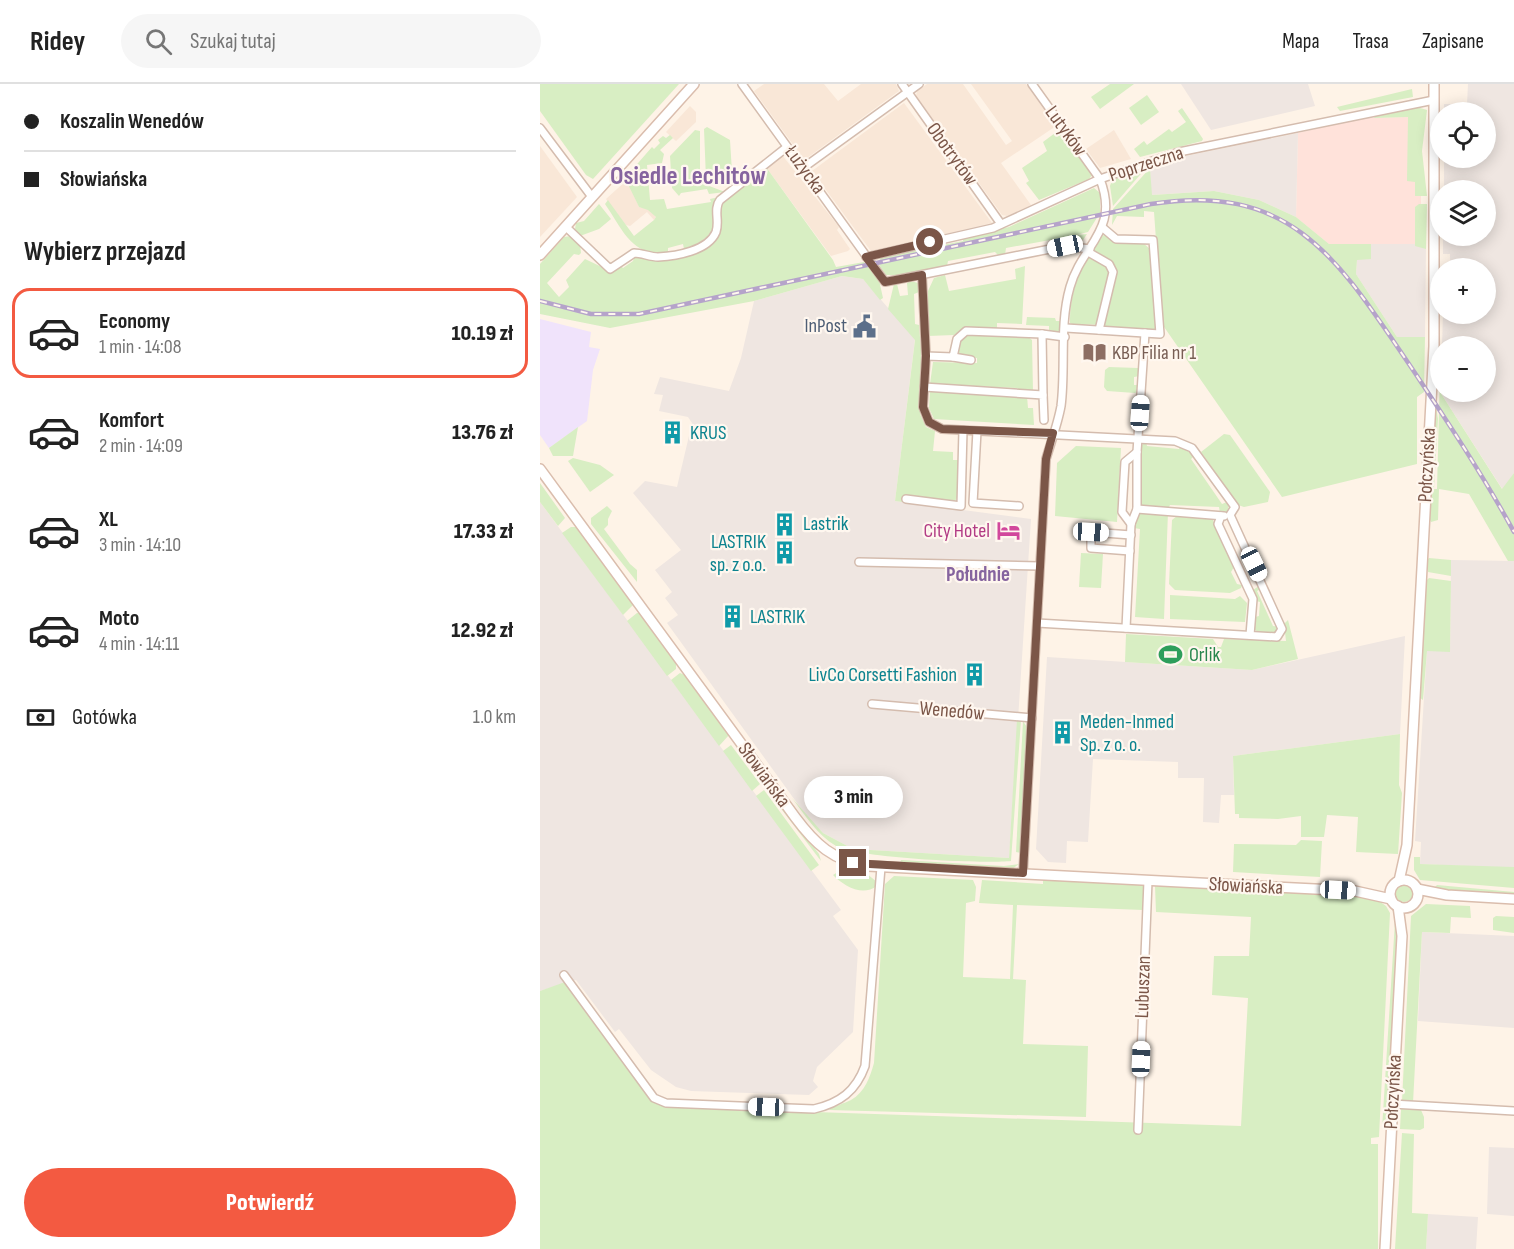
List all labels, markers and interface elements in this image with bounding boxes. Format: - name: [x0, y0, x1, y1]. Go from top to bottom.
- search box: [121, 14, 541, 68]
- text: Ridey: [30, 25, 85, 58]
- icon: search: [142, 25, 175, 58]
- text: Szukaj tutaj: [190, 28, 276, 55]
- text: Mapa: [1282, 29, 1320, 54]
- text: Trasa: [1353, 29, 1389, 54]
- text: Zapisane: [1422, 29, 1484, 54]
- street label: Lutyków: [1040, 101, 1092, 161]
- map controls: [1430, 102, 1496, 402]
- button: locate: [1430, 102, 1496, 168]
- text: Koszalin Wenedów: [60, 108, 204, 135]
- street label: Obotrytów: [921, 118, 983, 190]
- street label: Łużycka: [779, 140, 831, 199]
- street label: Poprzeczna: [1106, 141, 1186, 187]
- district label: Osiedle Lechitów: [610, 161, 766, 192]
- text: Słowiańska: [60, 166, 147, 193]
- button: layers: [1430, 180, 1496, 246]
- route start: [916, 228, 943, 255]
- car: [1046, 233, 1084, 259]
- text: Wybierz przejazd: [24, 236, 186, 268]
- button: +: [1430, 258, 1496, 324]
- icon: car: [27, 306, 81, 360]
- text: Economy: [99, 308, 170, 335]
- public building icon: InPost: [852, 313, 878, 339]
- place label: InPost: [804, 314, 847, 338]
- text: 10.19 zł: [451, 320, 513, 347]
- text: 1 min · 14:08: [99, 335, 181, 359]
- button: −: [1430, 336, 1496, 402]
- library icon: KBP Filia nr 1: [1081, 340, 1107, 366]
- place label: KBP Filia nr 1: [1112, 341, 1196, 365]
- car: [1130, 394, 1150, 432]
- icon: car: [27, 405, 81, 459]
- text: Komfort: [99, 407, 164, 434]
- text: 13.76 zł: [452, 419, 513, 446]
- building icon: KRUS: [659, 420, 685, 446]
- place label: KRUS: [690, 421, 727, 445]
- street label: Połczyńska: [1413, 427, 1441, 503]
- text: 2 min · 14:09: [99, 434, 183, 458]
- icon: car: [27, 504, 81, 558]
- text: XL: [99, 506, 118, 533]
- building icon: Lastrik: [772, 511, 798, 537]
- place label: Lastrik: [803, 512, 849, 536]
- text: 17.33 zł: [454, 518, 513, 545]
- hotel icon: City Hotel: [995, 518, 1021, 544]
- place label: City Hotel: [923, 519, 990, 543]
- car: [1073, 522, 1109, 542]
- place label: LASTRIK sp. z o.o.: [710, 530, 766, 577]
- text: 3 min · 14:10: [99, 533, 181, 557]
- building icon: LASTRIK sp. z o.o.: [771, 540, 797, 566]
- car: [1238, 544, 1270, 584]
- district label: Południe: [946, 562, 1010, 587]
- icon: car: [27, 603, 81, 657]
- building icon: LASTRIK: [719, 604, 745, 630]
- text: Moto: [99, 605, 139, 632]
- place label: LASTRIK: [750, 605, 805, 629]
- text: 12.92 zł: [451, 617, 513, 644]
- text: 4 min · 14:11: [99, 632, 179, 656]
- sports icon: Orlik: [1158, 642, 1184, 668]
- place label: Orlik: [1189, 643, 1220, 667]
- building icon: LivCo Corsetti Fashion: [962, 662, 988, 688]
- place label: LivCo Corsetti Fashion: [808, 663, 957, 687]
- street label: Wenedów: [919, 696, 985, 726]
- icon: cash: [24, 701, 57, 734]
- text: Gotówka: [72, 704, 137, 731]
- text: 1.0 km: [473, 705, 516, 729]
- place label: Meden-Inmed Sp. z o. o.: [1080, 710, 1174, 757]
- building icon: Meden-Inmed Sp. z o. o.: [1049, 720, 1075, 746]
- street label: Słowiańska: [732, 738, 796, 812]
- callout: 3 min: [804, 776, 902, 818]
- text: 3 min: [834, 785, 873, 809]
- route end: [839, 849, 866, 876]
- street label: Słowiańska: [1208, 872, 1284, 900]
- car: [1320, 880, 1356, 900]
- street label: Lubuszan: [1130, 955, 1156, 1019]
- car: [1131, 1041, 1151, 1077]
- street label: Połczyńska: [1379, 1054, 1407, 1130]
- car: [748, 1097, 784, 1117]
- button: Potwierdź: [24, 1168, 516, 1237]

